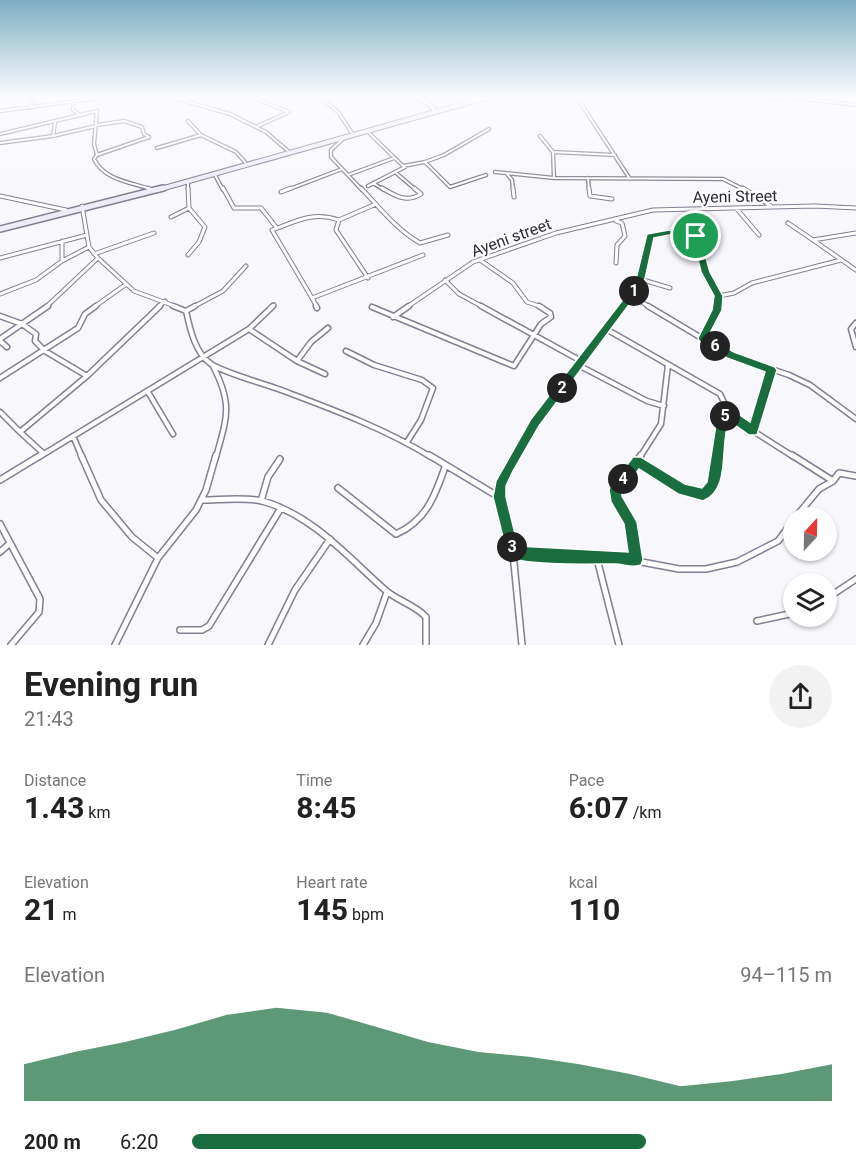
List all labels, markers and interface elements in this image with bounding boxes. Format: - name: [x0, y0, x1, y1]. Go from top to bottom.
- street label: Ayeni Street: [692, 186, 778, 207]
- pin: [670, 210, 721, 261]
- street label: Ayeni street: [469, 214, 554, 261]
- icon: arrive: [679, 219, 712, 252]
- pin: 1: [619, 276, 649, 306]
- text: 1: [629, 281, 639, 300]
- pin: 6: [700, 331, 730, 361]
- text: 6: [710, 336, 720, 355]
- pin: 2: [547, 373, 577, 403]
- text: 2: [557, 378, 567, 397]
- pin: 5: [710, 401, 740, 431]
- text: 5: [720, 406, 730, 425]
- pin: 4: [608, 464, 638, 494]
- text: 4: [618, 469, 628, 488]
- north arrow: [783, 507, 837, 561]
- map controls: [783, 507, 837, 627]
- pin: 3: [497, 532, 527, 562]
- text: 3: [507, 537, 517, 556]
- button: layers: [783, 573, 837, 627]
- text: Evening run: [24, 665, 198, 704]
- button: share: [769, 665, 832, 728]
- text: 21:43: [24, 707, 74, 731]
- text: Distance: [24, 771, 86, 790]
- text: Time: [296, 771, 332, 790]
- text: Pace: [569, 771, 604, 790]
- text: 1.43: [24, 790, 84, 825]
- text: 8:45: [296, 790, 356, 825]
- text: 6:07: [569, 790, 629, 825]
- text: km: [84, 803, 110, 822]
- text: /km: [629, 803, 661, 822]
- text: Elevation: [24, 873, 89, 892]
- text: Heart rate: [296, 873, 367, 892]
- text: kcal: [569, 873, 598, 892]
- text: 21: [24, 892, 58, 927]
- text: 145: [296, 892, 348, 927]
- text: 110: [569, 892, 620, 927]
- text: m: [58, 905, 76, 924]
- text: bpm: [348, 905, 384, 924]
- text: Elevation: [24, 963, 105, 987]
- text: 94–115 m: [740, 963, 832, 987]
- text: 200 m: [24, 1130, 81, 1154]
- text: 6:20: [120, 1130, 159, 1154]

